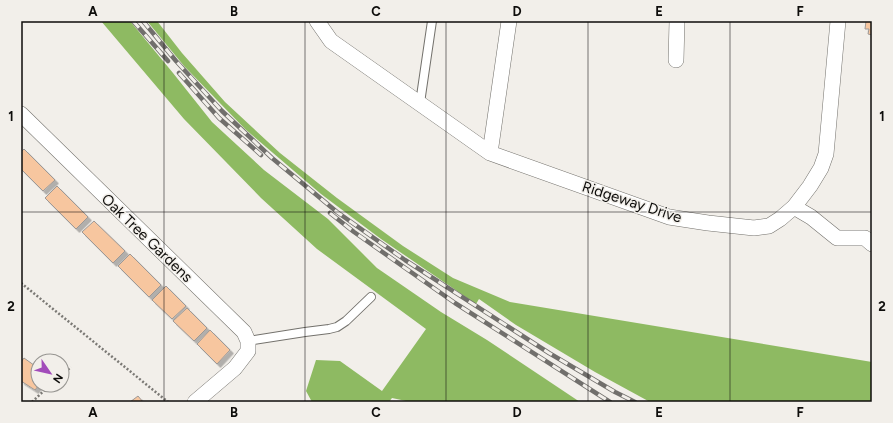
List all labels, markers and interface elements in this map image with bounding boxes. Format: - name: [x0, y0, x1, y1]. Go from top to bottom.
- text: A: [88, 4, 98, 19]
- text: B: [230, 4, 238, 19]
- text: C: [371, 4, 381, 19]
- text: D: [512, 4, 522, 19]
- text: E: [655, 4, 663, 19]
- text: F: [796, 4, 804, 19]
- text: 1: [8, 109, 14, 124]
- text: 1: [879, 109, 885, 124]
- street label: Ridgeway Drive: [580, 177, 684, 227]
- street label: Oak Tree Gardens: [98, 190, 196, 286]
- text: 2: [7, 299, 15, 314]
- text: 2: [878, 299, 886, 314]
- north arrow: [30, 353, 70, 393]
- text: N: [50, 371, 66, 385]
- text: A: [88, 405, 98, 420]
- text: B: [230, 405, 238, 420]
- text: C: [371, 405, 381, 420]
- text: D: [512, 405, 522, 420]
- text: E: [655, 405, 663, 420]
- text: F: [796, 405, 804, 420]

